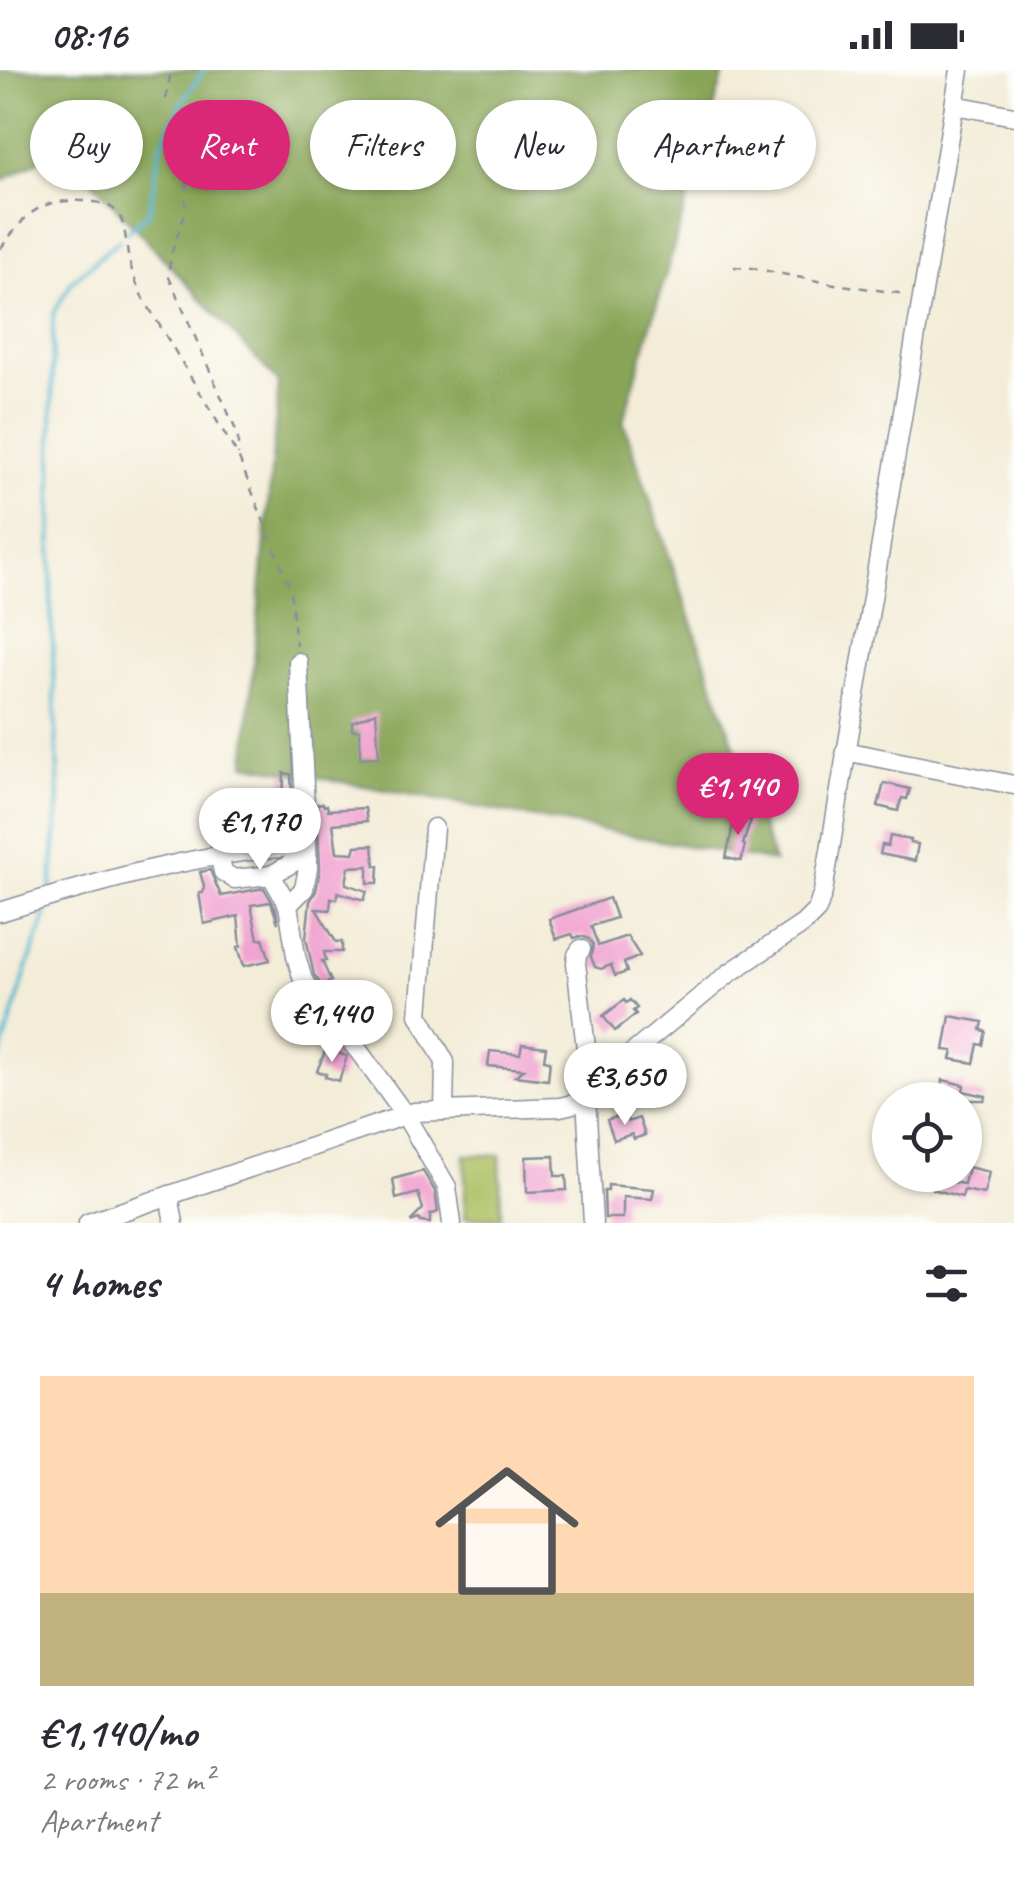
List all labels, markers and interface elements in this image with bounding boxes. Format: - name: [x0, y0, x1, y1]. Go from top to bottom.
- text: 08:16: [50, 12, 127, 59]
- chip: Buy: [30, 100, 143, 190]
- chip: Rent: [163, 100, 290, 190]
- chip: Filters: [310, 100, 456, 190]
- chip: New: [476, 100, 597, 190]
- chip: Apartment: [617, 100, 816, 190]
- pin: €1,140: [657, 753, 819, 838]
- text: €1,140: [699, 765, 777, 806]
- pin: €1,170: [179, 788, 341, 873]
- text: €1,170: [221, 800, 299, 841]
- pin: €1,440: [251, 980, 413, 1065]
- text: €1,440: [293, 992, 371, 1033]
- pin: €3,650: [544, 1043, 706, 1128]
- text: €3,650: [586, 1055, 664, 1096]
- map controls: [872, 1082, 982, 1192]
- button: locate: [872, 1082, 982, 1192]
- icon: filters: [919, 1256, 974, 1311]
- text: 4 homes: [40, 1257, 159, 1310]
- icon: home: [417, 1441, 597, 1621]
- text: €1,140/mo: [40, 1706, 197, 1759]
- text: 2 rooms · 72 m²: [40, 1759, 213, 1800]
- text: Apartment: [40, 1800, 158, 1841]

